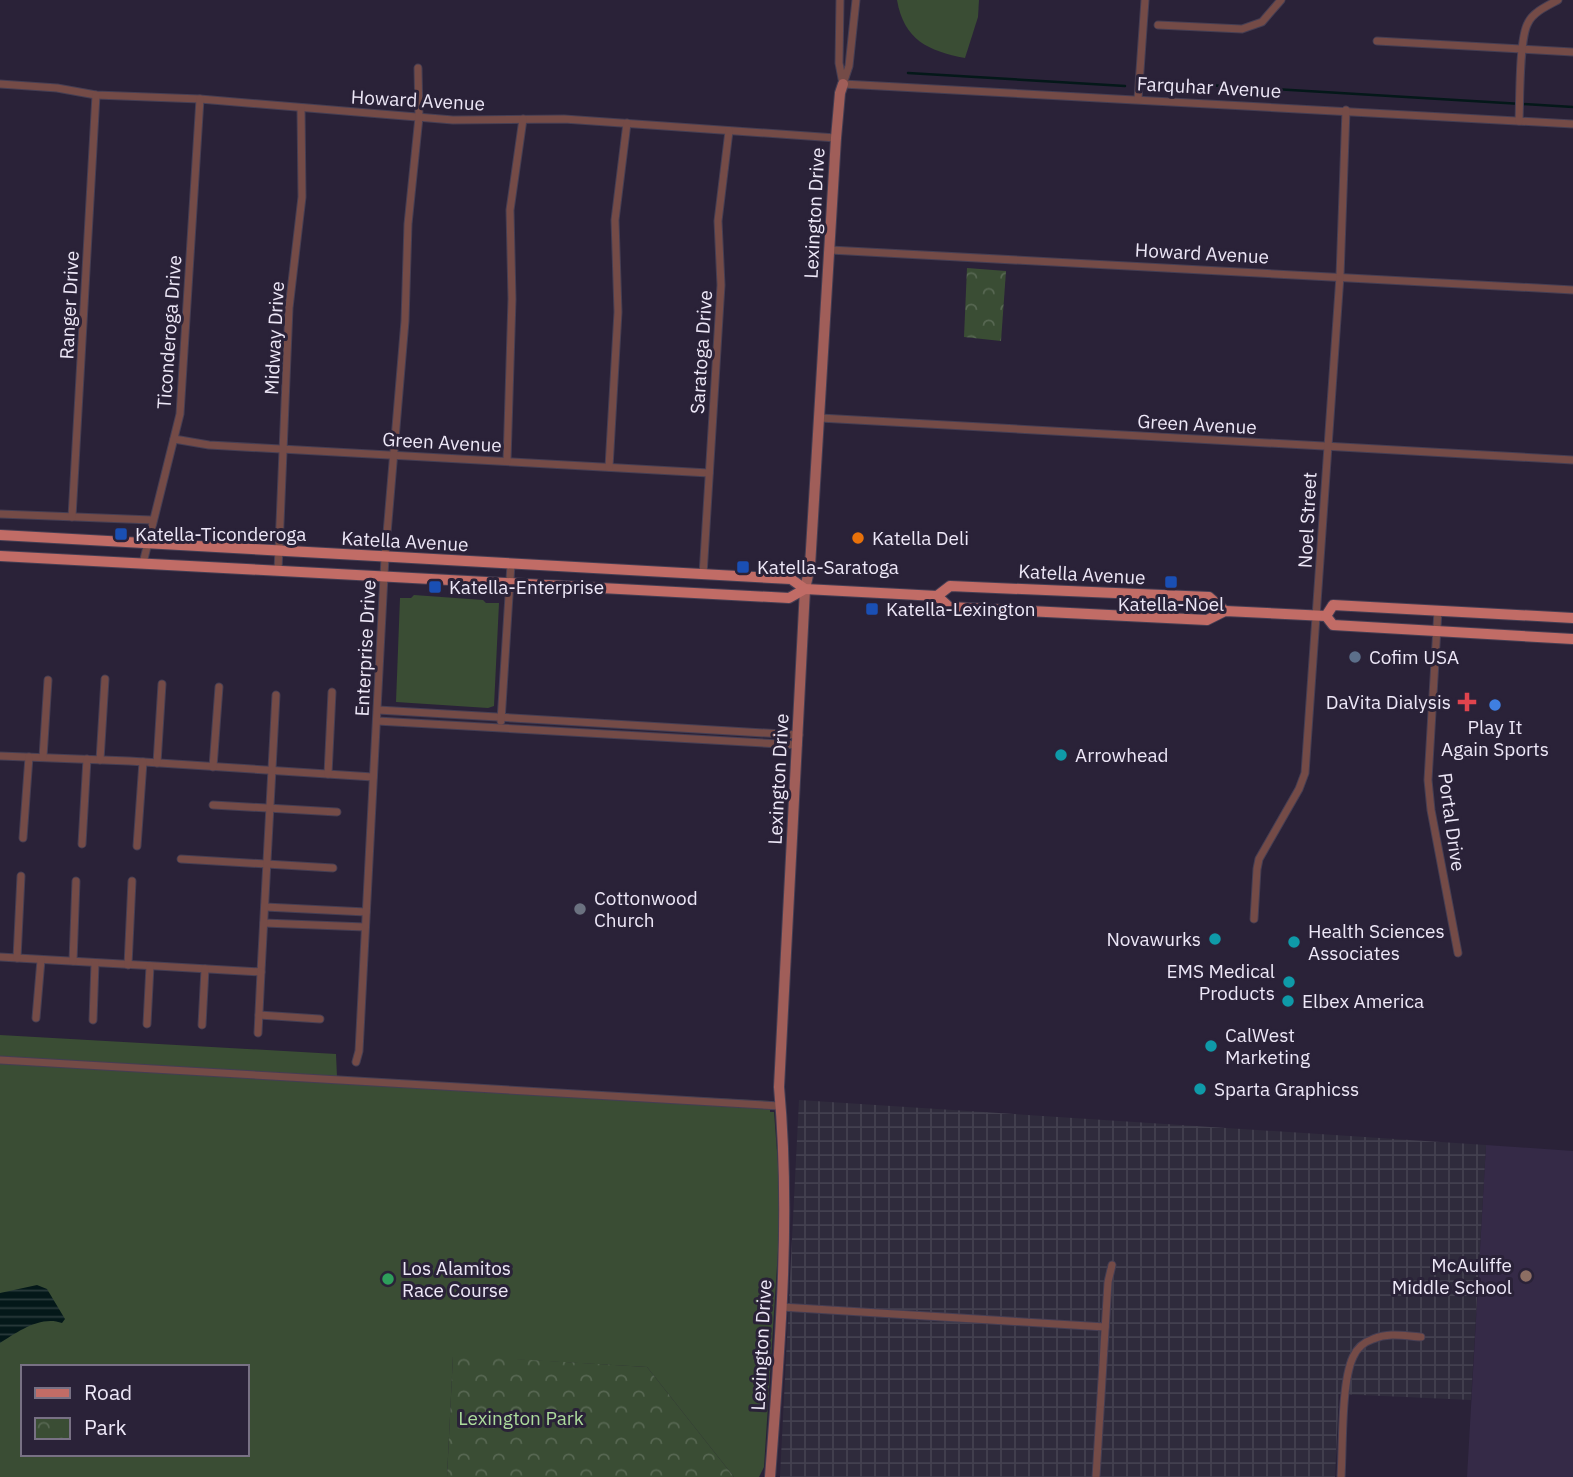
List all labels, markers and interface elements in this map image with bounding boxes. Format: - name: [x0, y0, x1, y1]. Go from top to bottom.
- street label: Farquhar Avenue: [1136, 71, 1282, 103]
- street label: Howard Avenue: [350, 85, 486, 115]
- street label: Lexington Drive: [799, 147, 829, 279]
- street label: Howard Avenue: [1134, 238, 1270, 268]
- street label: Ranger Drive: [54, 250, 84, 360]
- street label: Ticonderoga Drive: [152, 254, 186, 410]
- street label: Midway Drive: [259, 281, 289, 395]
- street label: Saratoga Drive: [685, 289, 717, 415]
- street label: Green Avenue: [1137, 409, 1257, 439]
- street label: Green Avenue: [382, 427, 502, 457]
- street label: Noel Street: [1292, 471, 1322, 569]
- place label: Katella-Ticonderoga: [135, 522, 306, 546]
- marker: Katella-Ticonderoga: [113, 526, 129, 542]
- street label: Katella Avenue: [341, 526, 469, 556]
- place label: Katella Deli: [872, 526, 969, 550]
- marker: Katella Deli: [850, 530, 866, 546]
- place label: Katella-Saratoga: [757, 555, 899, 579]
- marker: Katella-Saratoga: [735, 559, 751, 575]
- street label: Katella Avenue: [1018, 559, 1146, 589]
- marker: Katella-Noel: [1163, 574, 1179, 590]
- place label: Katella-Enterprise: [449, 575, 604, 599]
- street label: Enterprise Drive: [349, 579, 381, 717]
- marker: Katella-Enterprise: [427, 579, 443, 595]
- place label: Katella-Noel: [1118, 592, 1224, 616]
- place label: Katella-Lexington: [886, 597, 1036, 621]
- marker: Katella-Lexington: [864, 601, 880, 617]
- place label: Cofim USA: [1369, 645, 1459, 669]
- marker: Cofim USA: [1347, 649, 1363, 665]
- place label: DaVita Dialysis: [1326, 690, 1451, 714]
- marker: DaVita Dialysis: [1457, 692, 1477, 712]
- marker: Play It Again Sports: [1487, 697, 1503, 713]
- street label: Lexington Drive: [763, 713, 793, 845]
- place label: Play It Again Sports: [1441, 715, 1549, 761]
- place label: Arrowhead: [1075, 743, 1169, 767]
- marker: Arrowhead: [1053, 747, 1069, 763]
- street label: Portal Drive: [1433, 771, 1471, 873]
- place label: Cottonwood Church: [594, 886, 698, 932]
- marker: Cottonwood Church: [572, 901, 588, 917]
- place label: Health Sciences Associates: [1308, 919, 1445, 965]
- place label: Novawurks: [1106, 927, 1201, 951]
- marker: Novawurks: [1207, 931, 1223, 947]
- marker: Health Sciences Associates: [1286, 934, 1302, 950]
- place label: EMS Medical Products: [1166, 959, 1275, 1005]
- marker: EMS Medical Products: [1281, 974, 1297, 990]
- place label: Elbex America: [1302, 989, 1424, 1013]
- marker: Elbex America: [1280, 993, 1296, 1009]
- place label: CalWest Marketing: [1225, 1023, 1310, 1069]
- marker: CalWest Marketing: [1203, 1038, 1219, 1054]
- place label: Sparta Graphicss: [1214, 1077, 1359, 1101]
- marker: Sparta Graphicss: [1192, 1081, 1208, 1097]
- place label: McAuliffe Middle School: [1392, 1253, 1512, 1299]
- place label: Los Alamitos Race Course: [402, 1256, 511, 1302]
- marker: McAuliffe Middle School: [1518, 1268, 1534, 1284]
- marker: Los Alamitos Race Course: [380, 1271, 396, 1287]
- street label: Lexington Drive: [746, 1279, 776, 1411]
- legend: [21, 1365, 248, 1456]
- text: Road: [84, 1378, 132, 1406]
- park label: Lexington Park: [458, 1406, 584, 1430]
- text: Park: [84, 1413, 127, 1441]

